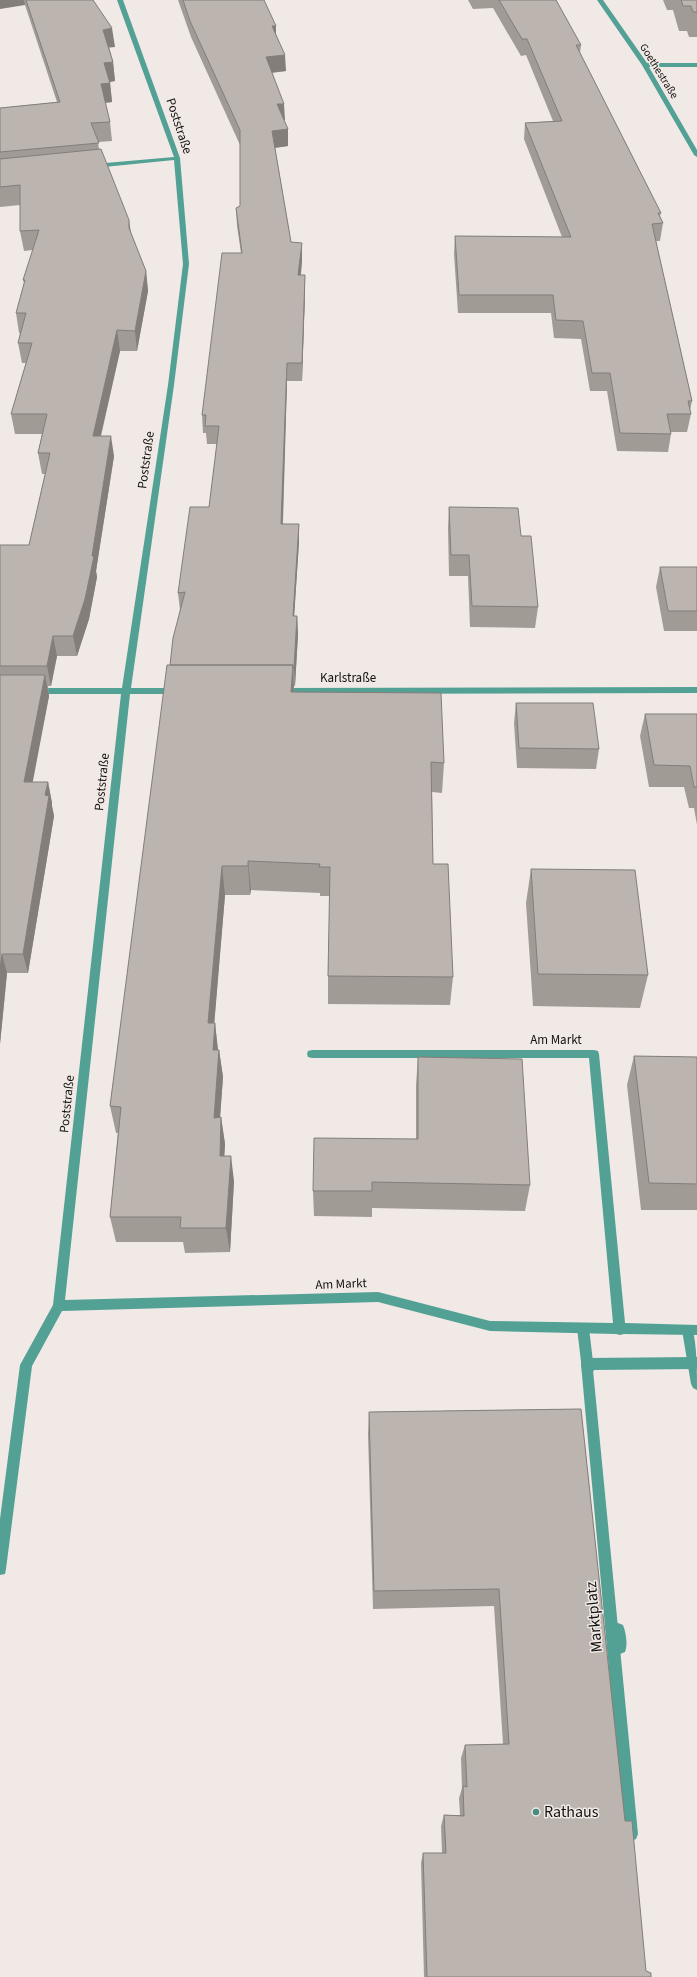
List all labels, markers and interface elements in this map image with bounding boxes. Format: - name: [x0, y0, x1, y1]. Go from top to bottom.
- street label: Goethestraße: [636, 41, 682, 102]
- street label: Poststraße: [162, 96, 196, 156]
- street label: Poststraße: [133, 430, 159, 490]
- street label: Karlstraße: [320, 669, 376, 687]
- street label: Poststraße: [90, 752, 114, 812]
- street label: Am Markt: [530, 1031, 582, 1049]
- street label: Poststraße: [55, 1074, 79, 1134]
- street label: Am Markt: [315, 1274, 368, 1294]
- street label: Marktplatz: [580, 1580, 608, 1653]
- place label: Rathaus: [544, 1801, 599, 1823]
- marker: Rathaus: [531, 1807, 541, 1817]

